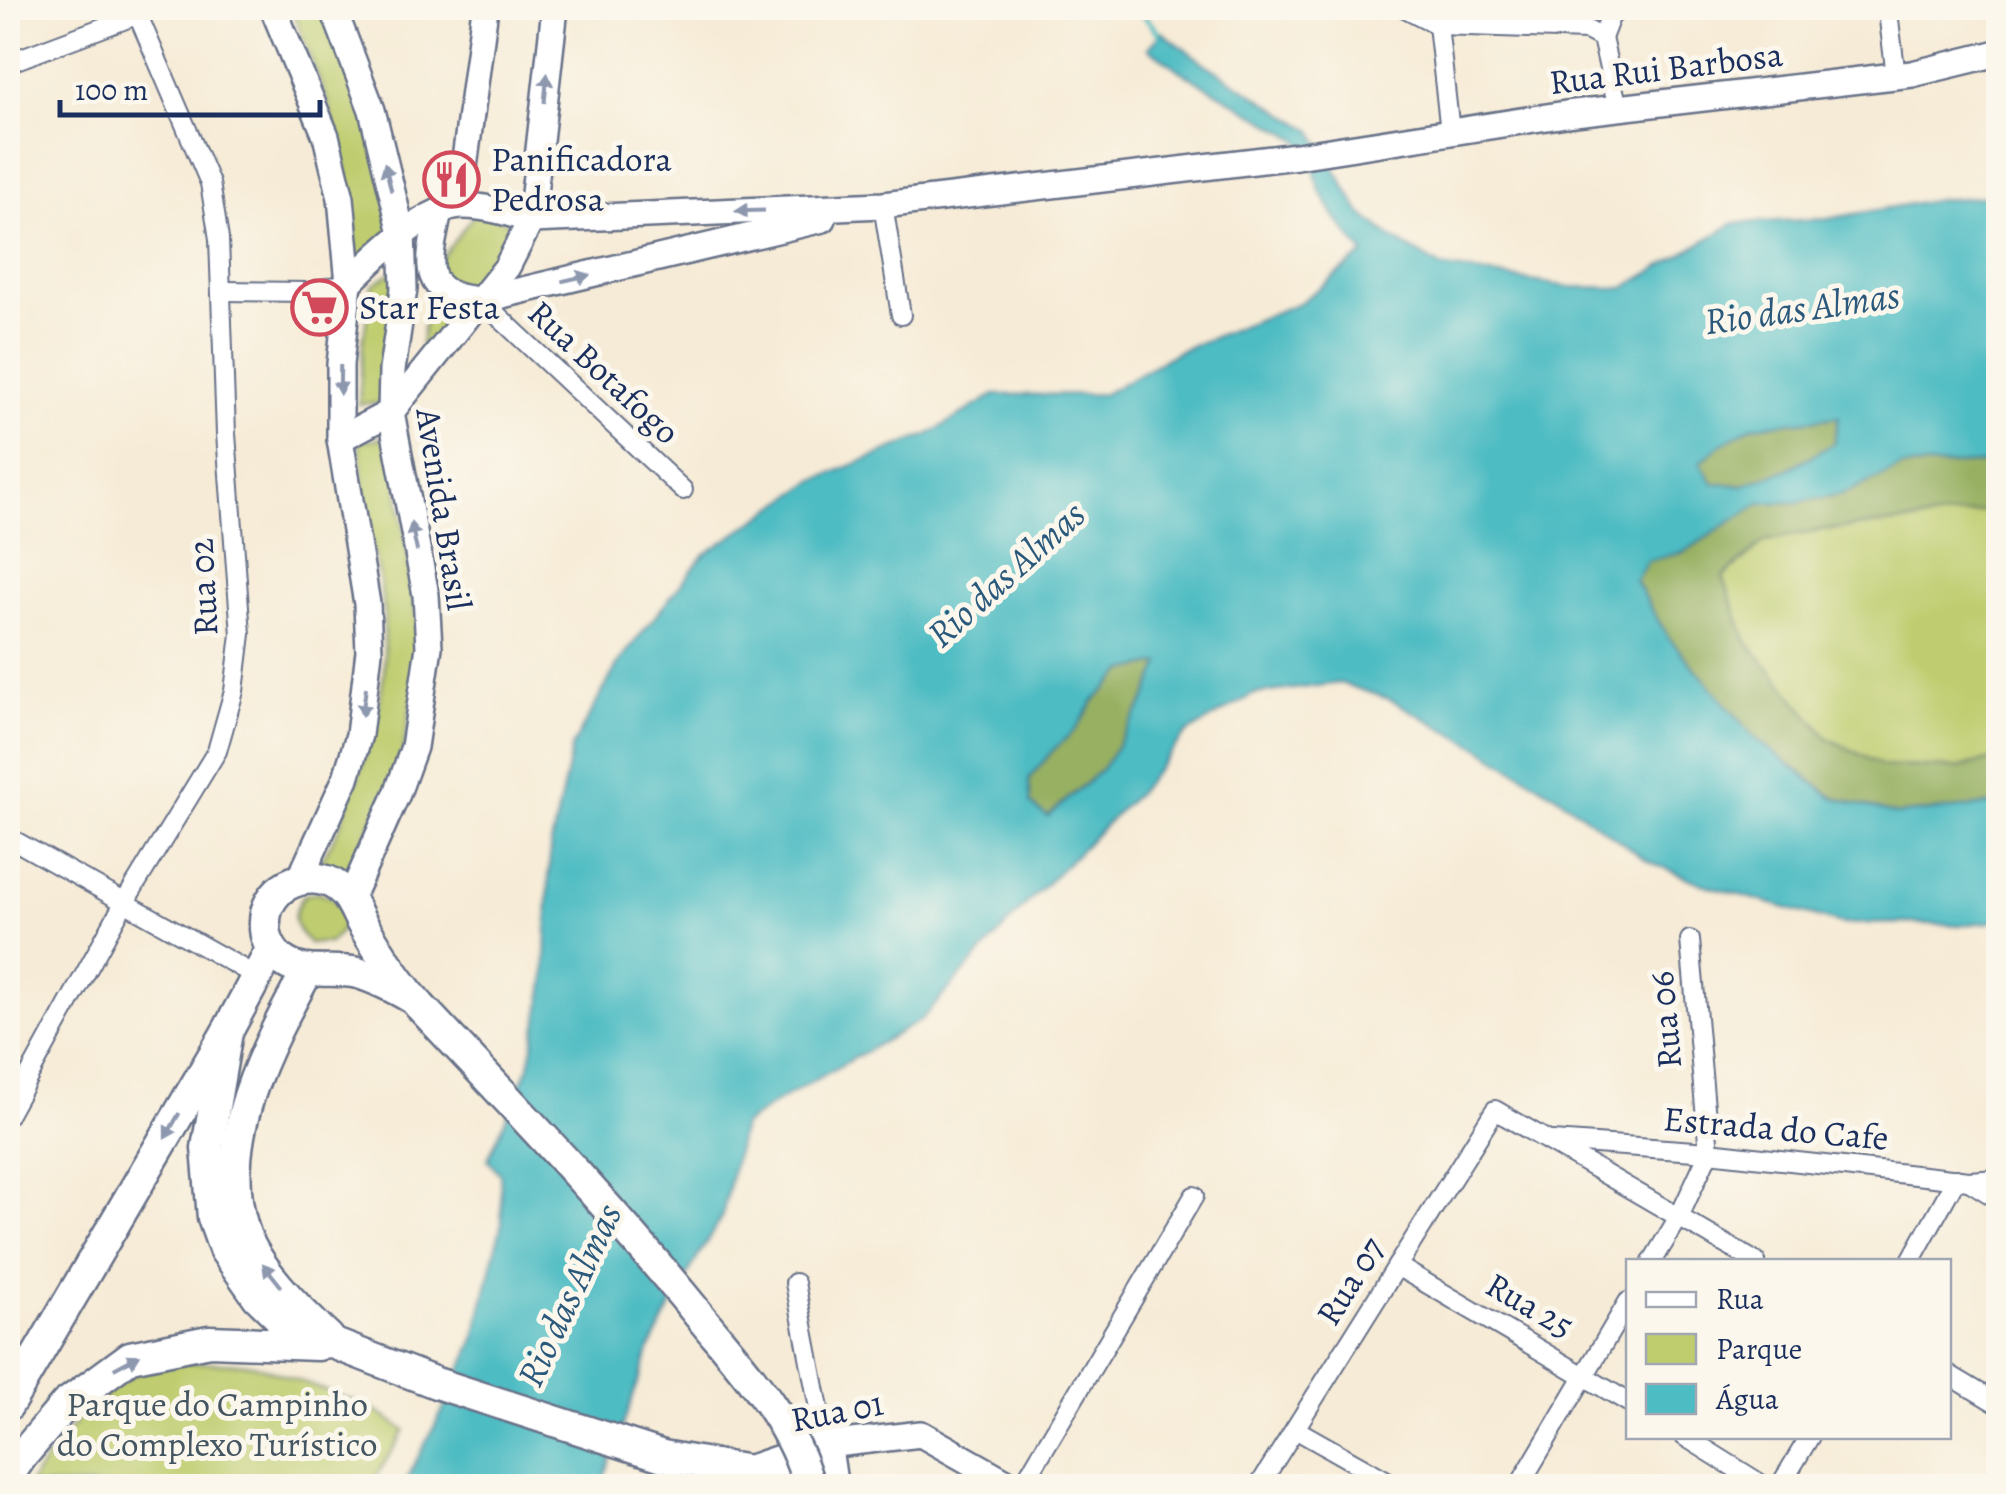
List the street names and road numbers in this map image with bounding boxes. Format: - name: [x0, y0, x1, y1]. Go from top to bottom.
- street label: Rua Rui Barbosa: [1547, 30, 1786, 106]
- street label: Rua Botafogo: [518, 289, 690, 455]
- street label: Avenida Brasil: [404, 404, 484, 613]
- street label: Rua 02: [176, 537, 230, 637]
- street label: Rua 06: [1637, 969, 1693, 1071]
- street label: Estrada do Cafe: [1661, 1094, 1891, 1162]
- street label: Rua 07: [1304, 1227, 1396, 1334]
- street label: Rua 25: [1477, 1261, 1583, 1349]
- street label: Rua 01: [787, 1379, 887, 1443]

